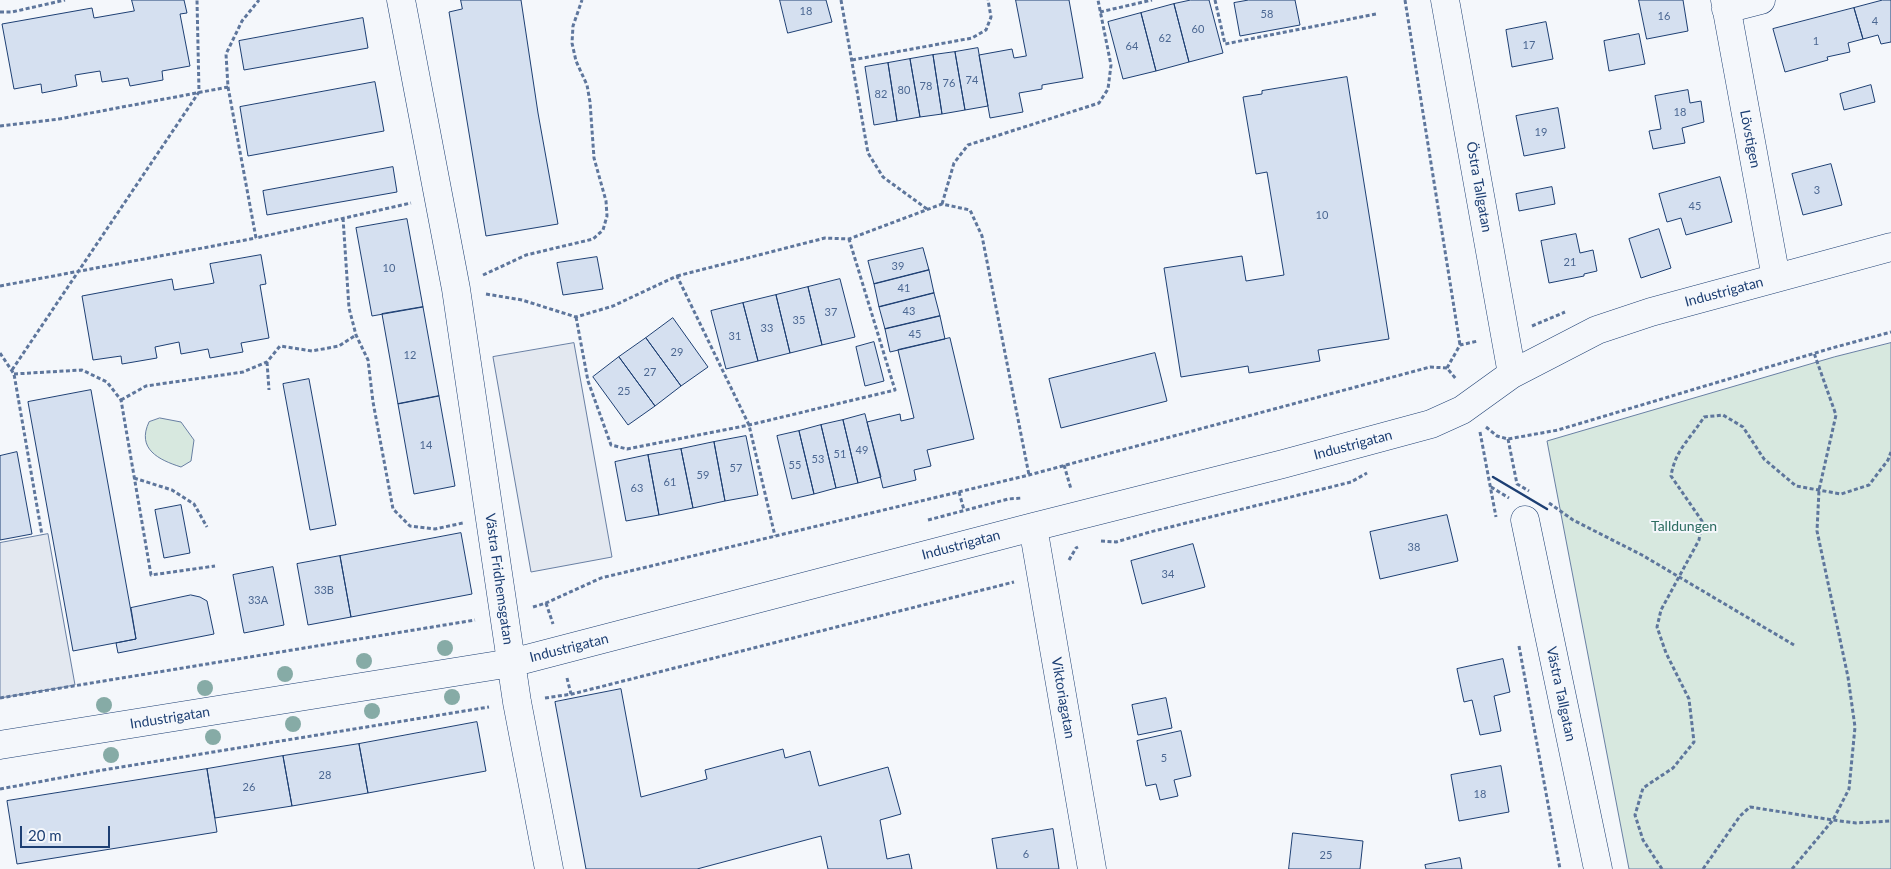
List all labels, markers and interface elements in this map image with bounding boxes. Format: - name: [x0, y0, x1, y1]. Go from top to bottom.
- house number: 18: [800, 4, 812, 18]
- house number: 58: [1261, 7, 1273, 21]
- house number: 16: [1658, 9, 1670, 23]
- house number: 4: [1872, 14, 1878, 28]
- house number: 60: [1192, 22, 1204, 36]
- house number: 62: [1159, 31, 1171, 45]
- house number: 1: [1813, 34, 1819, 48]
- house number: 17: [1523, 38, 1535, 52]
- house number: 64: [1126, 39, 1138, 53]
- house number: 74: [966, 73, 978, 87]
- house number: 76: [943, 76, 955, 90]
- house number: 78: [920, 79, 932, 93]
- house number: 80: [898, 83, 910, 97]
- house number: 82: [875, 87, 887, 101]
- house number: 18: [1674, 105, 1686, 119]
- street label: Lövstigen: [1736, 109, 1764, 169]
- house number: 19: [1535, 125, 1547, 139]
- street label: Östra Tallgatan: [1463, 140, 1495, 234]
- house number: 3: [1814, 183, 1820, 197]
- house number: 45: [1689, 199, 1701, 213]
- house number: 10: [1316, 208, 1328, 222]
- house number: 21: [1564, 255, 1576, 269]
- house number: 39: [892, 259, 904, 273]
- house number: 10: [383, 261, 395, 275]
- street label: Industrigatan: [1683, 273, 1765, 311]
- house number: 41: [898, 281, 910, 295]
- house number: 43: [903, 304, 915, 318]
- house number: 37: [825, 305, 837, 319]
- house number: 35: [793, 313, 805, 327]
- house number: 33: [761, 321, 773, 335]
- house number: 45: [909, 327, 921, 341]
- house number: 31: [729, 329, 741, 343]
- house number: 29: [671, 345, 683, 359]
- house number: 12: [404, 348, 416, 362]
- house number: 27: [644, 365, 656, 379]
- house number: 25: [618, 384, 630, 398]
- street label: Industrigatan: [1312, 426, 1394, 464]
- house number: 14: [420, 438, 432, 452]
- house number: 49: [856, 443, 868, 457]
- house number: 51: [834, 447, 846, 461]
- house number: 53: [812, 452, 824, 466]
- house number: 55: [789, 458, 801, 472]
- house number: 57: [730, 461, 742, 475]
- house number: 59: [697, 468, 709, 482]
- house number: 61: [664, 475, 676, 489]
- house number: 63: [631, 481, 643, 495]
- street label: Västra Fridhemsgatan: [481, 512, 517, 646]
- park label: Talldungen: [1651, 518, 1717, 534]
- street label: Industrigatan: [920, 526, 1002, 564]
- house number: 38: [1408, 540, 1420, 554]
- house number: 34: [1162, 567, 1174, 581]
- house number: 33B: [314, 583, 334, 597]
- house number: 33A: [248, 593, 268, 607]
- street label: Industrigatan: [528, 630, 610, 666]
- street label: Västra Tallgatan: [1543, 645, 1579, 743]
- street label: Viktoriagatan: [1048, 656, 1078, 740]
- street label: Industrigatan: [129, 703, 211, 733]
- house number: 5: [1161, 751, 1167, 765]
- house number: 28: [319, 768, 331, 782]
- house number: 26: [243, 780, 255, 794]
- house number: 18: [1474, 787, 1486, 801]
- scale bar: [22, 816, 112, 848]
- text: 20 m: [28, 826, 62, 844]
- house number: 6: [1023, 847, 1029, 861]
- house number: 25: [1320, 848, 1332, 862]

